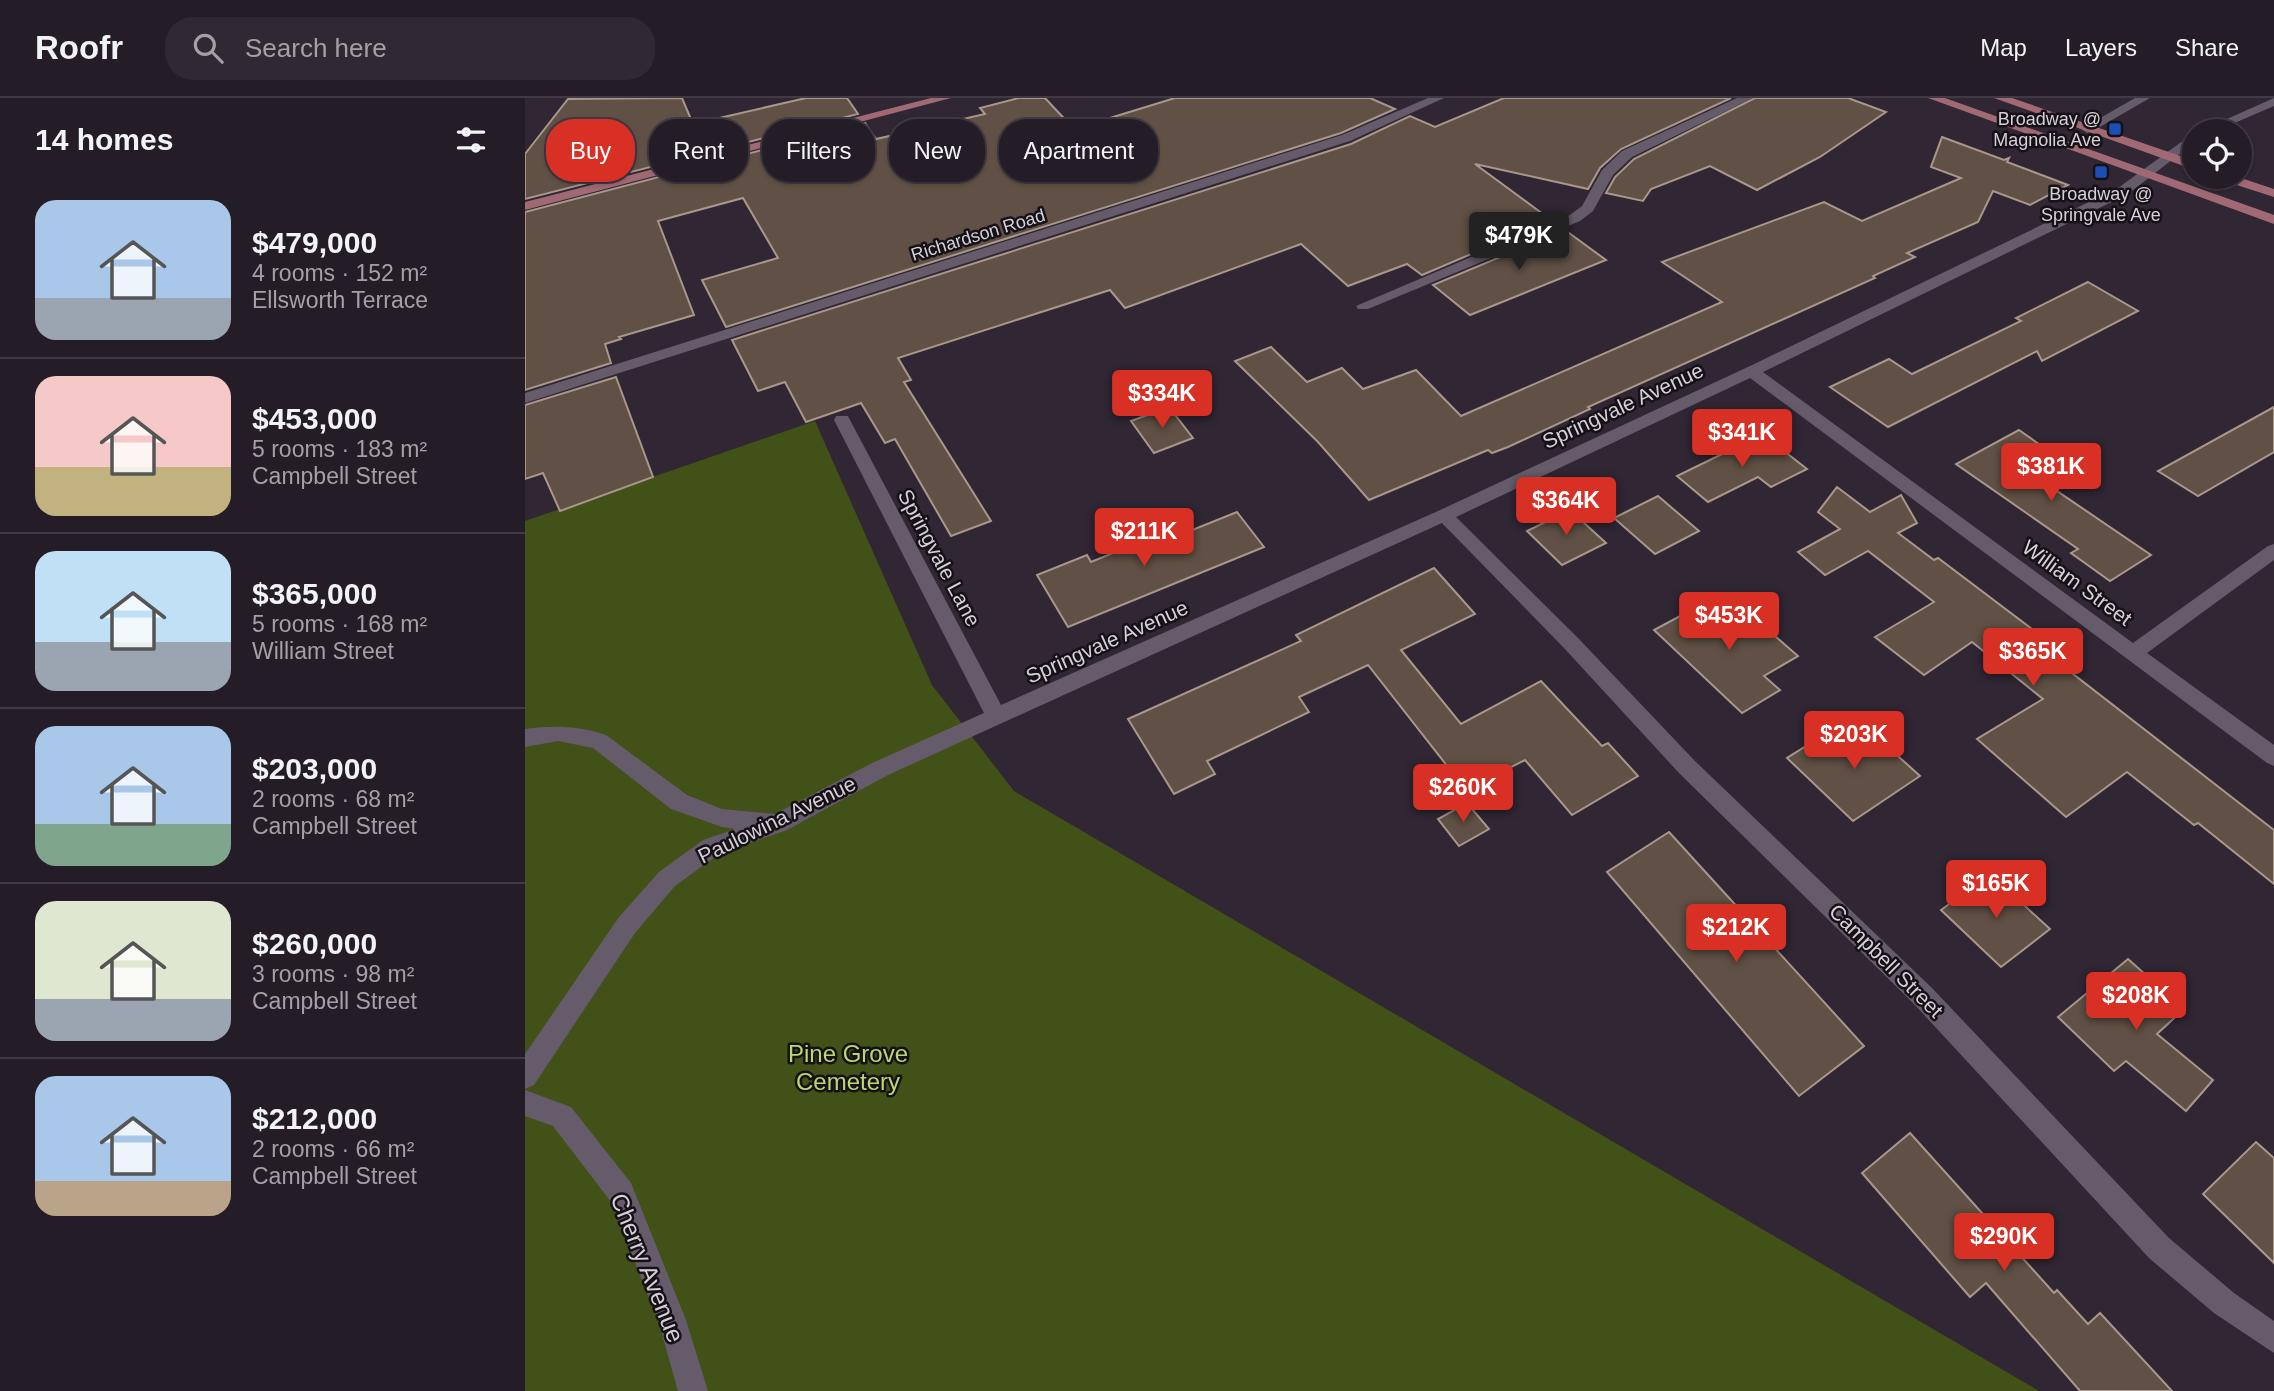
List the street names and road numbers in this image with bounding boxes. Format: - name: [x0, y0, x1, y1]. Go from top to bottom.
- street label: Richardson Road: [909, 205, 1047, 265]
- street label: Springvale Avenue: [1539, 358, 1707, 453]
- street label: Springvale Lane: [894, 485, 985, 630]
- street label: William Street: [2018, 535, 2137, 630]
- street label: Springvale Avenue: [1022, 595, 1191, 688]
- street label: Paulowina Avenue: [694, 771, 859, 868]
- street label: Campbell Street: [1825, 899, 1948, 1022]
- street label: Cherry Avenue: [605, 1189, 690, 1346]

